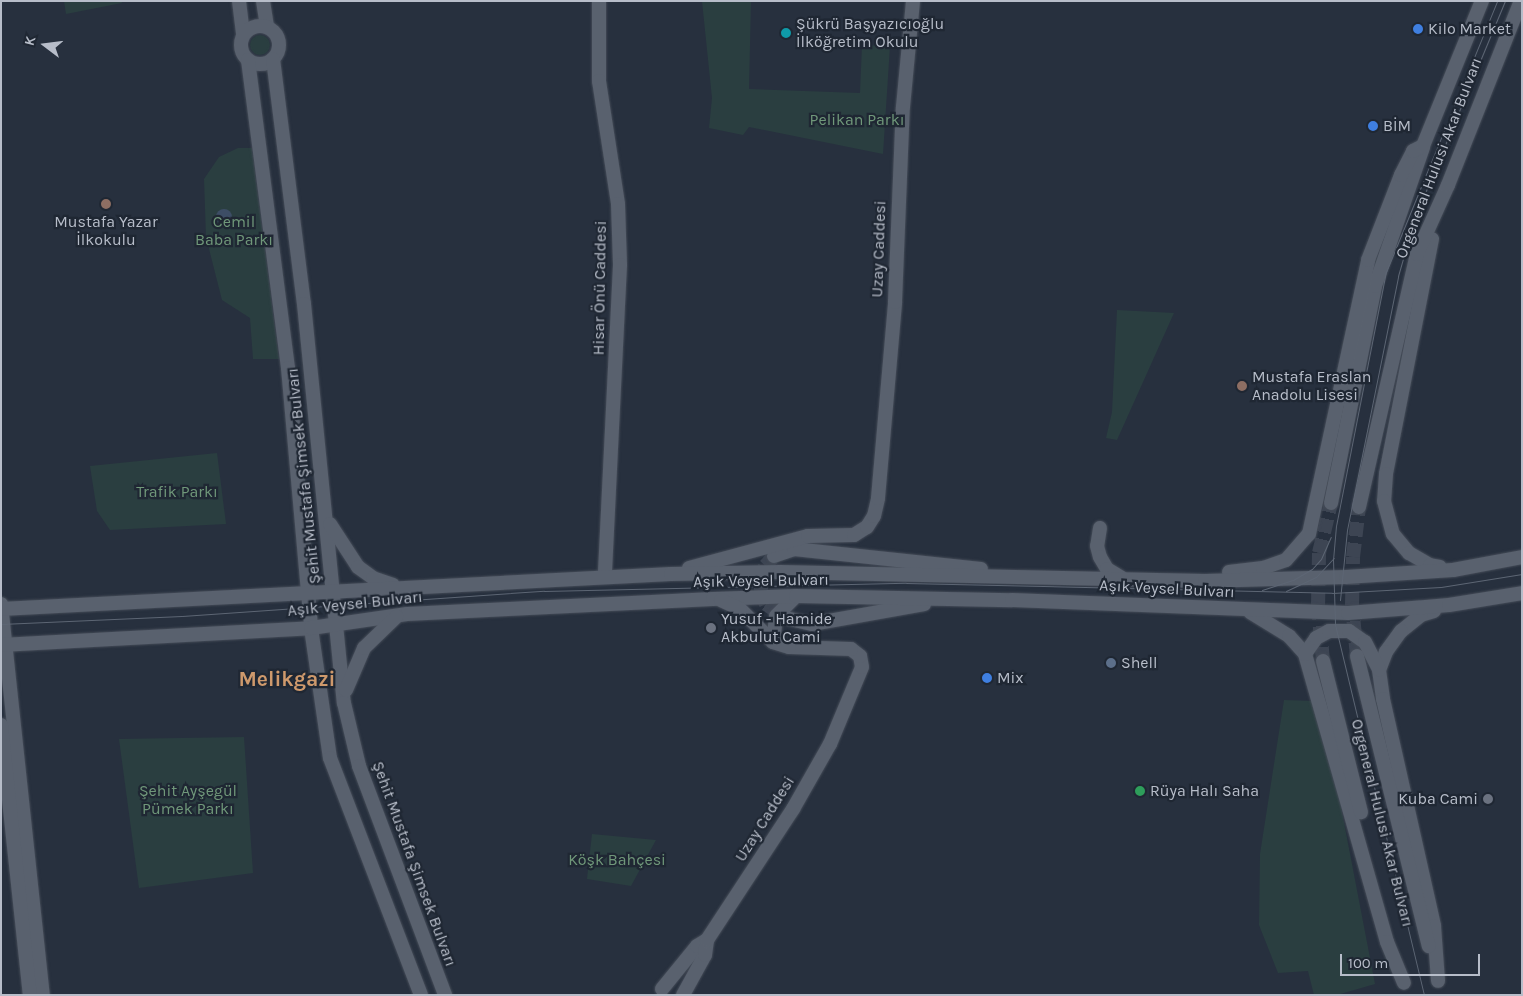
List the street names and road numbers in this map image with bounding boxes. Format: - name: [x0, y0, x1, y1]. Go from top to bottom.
- street label: Orgeneral Hulusi Akar Bulvarı: [1392, 55, 1486, 261]
- street label: Uzay Caddesi: [868, 200, 890, 298]
- street label: Hisar Önü Caddesi: [589, 220, 611, 356]
- street label: Şehit Mustafa Şimsek Bulvarı: [283, 367, 325, 585]
- street label: Aşık Veysel Bulvarı: [693, 570, 829, 592]
- street label: Aşık Veysel Bulvarı: [1099, 576, 1235, 602]
- street label: Aşık Veysel Bulvarı: [286, 587, 424, 621]
- street label: Orgeneral Hulusi Akar Bulvarı: [1347, 717, 1417, 929]
- street label: Şehit Mustafa Şimsek Bulvarı: [368, 759, 460, 969]
- street label: Uzay Caddesi: [731, 773, 799, 865]

